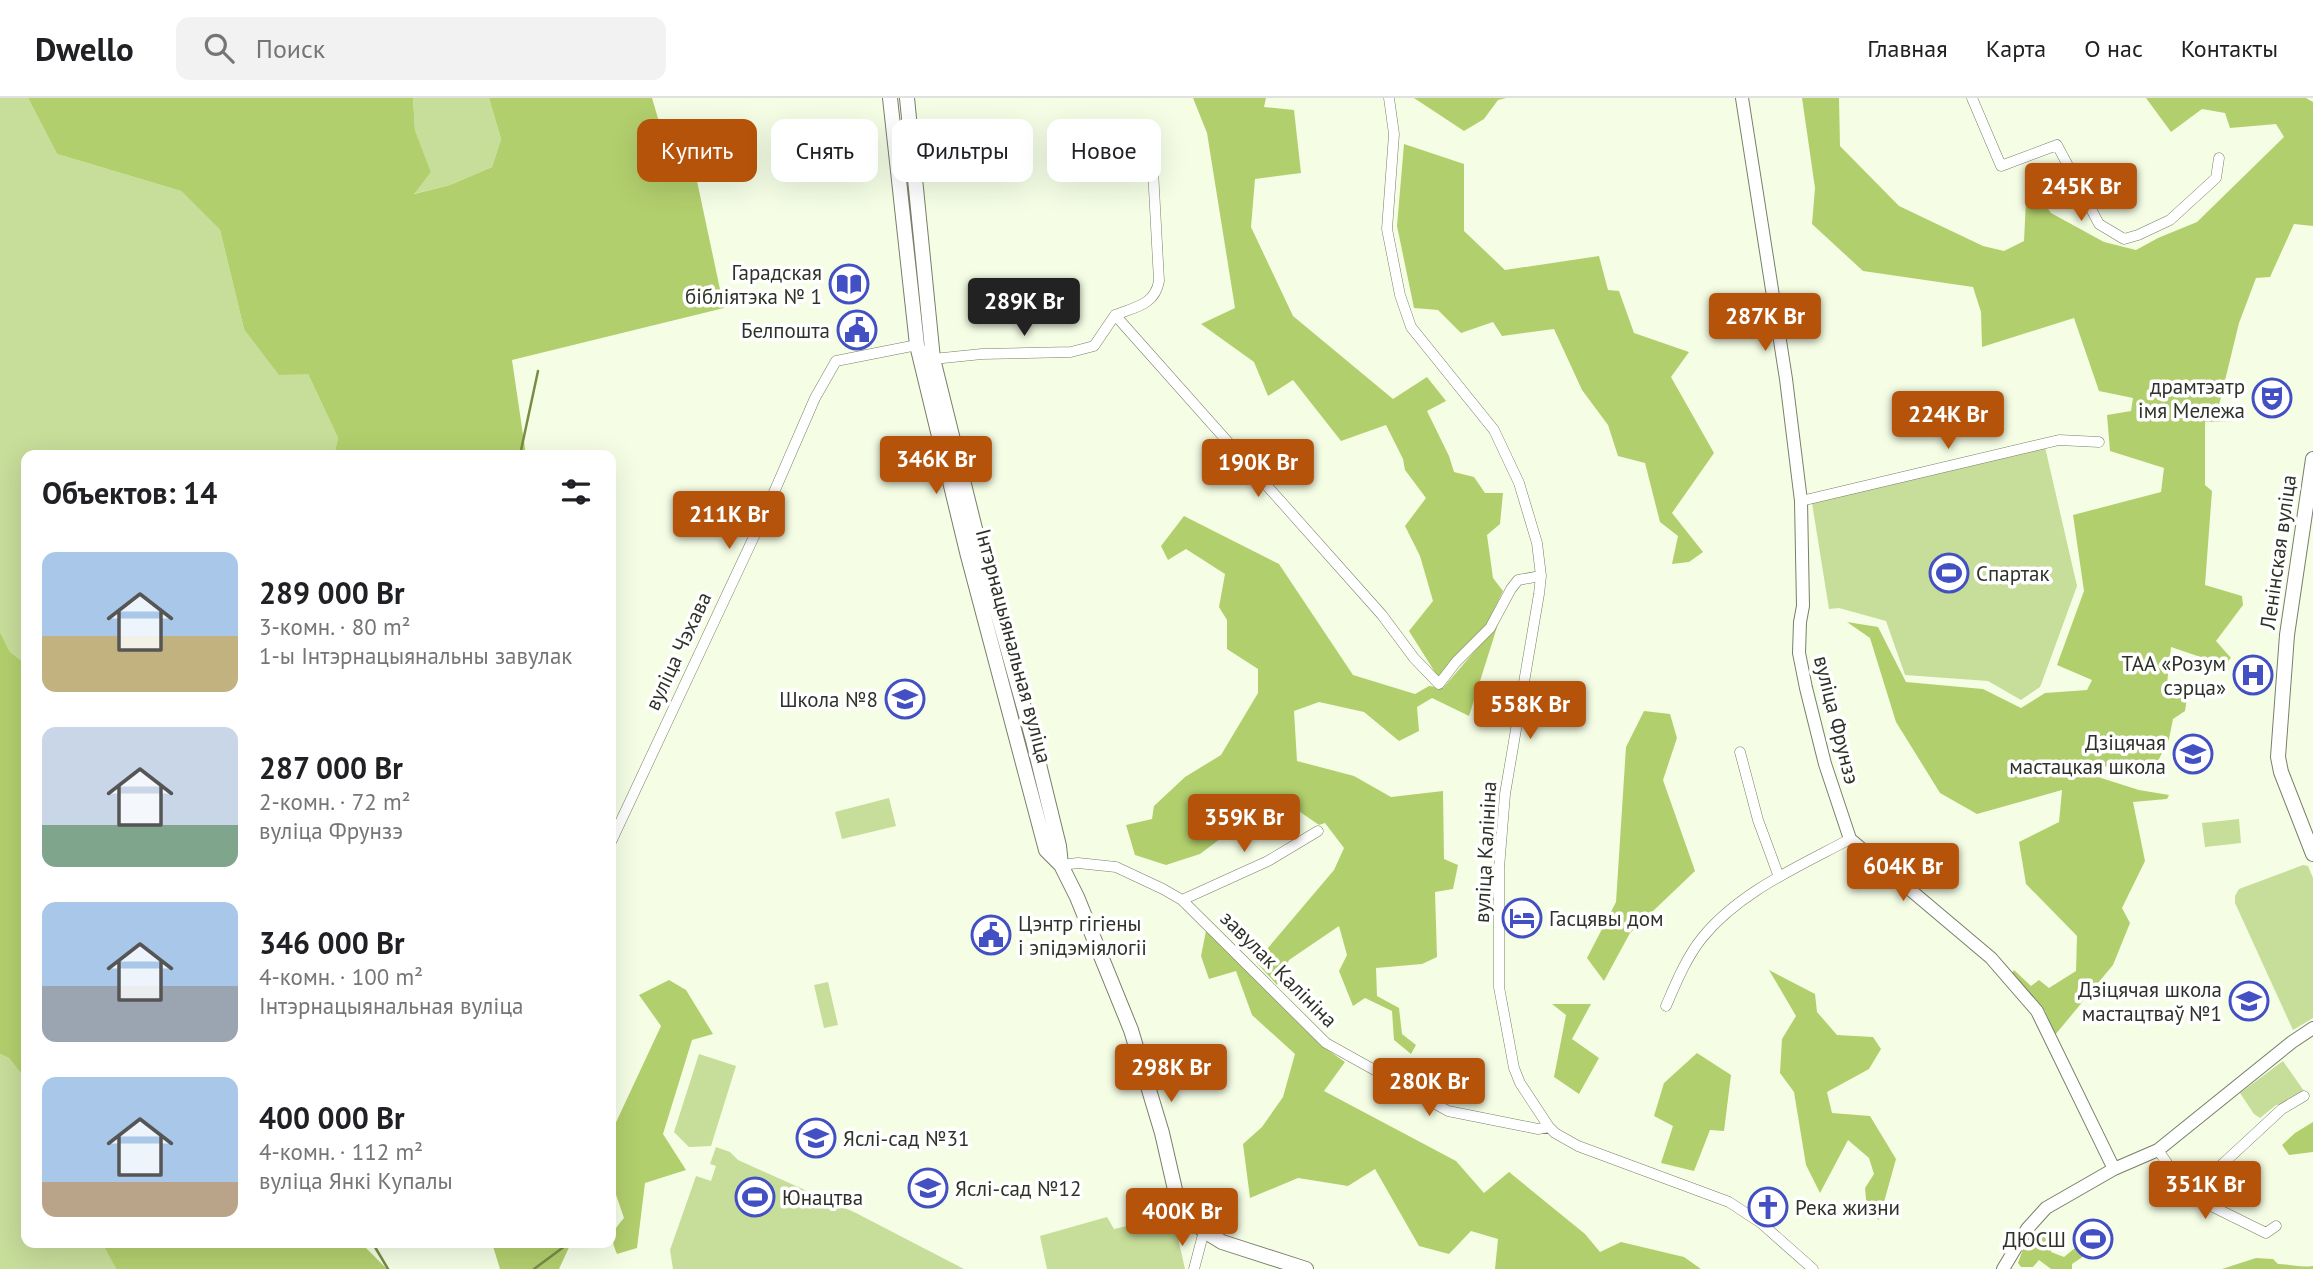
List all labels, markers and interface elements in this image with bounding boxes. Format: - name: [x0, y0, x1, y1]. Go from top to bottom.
- search box: [176, 17, 666, 80]
- text: Dwello: [35, 27, 134, 70]
- icon: search: [200, 29, 238, 67]
- text: Поиск: [256, 32, 325, 65]
- text: Главная: [1867, 33, 1948, 64]
- text: Карта: [1986, 33, 2046, 64]
- text: О нас: [2084, 33, 2143, 64]
- text: Контакты: [2181, 33, 2278, 64]
- chip: Купить: [637, 119, 757, 182]
- chip: Снять: [771, 119, 878, 182]
- chip: Фильтры: [892, 119, 1033, 182]
- chip: Новое: [1047, 119, 1161, 182]
- pin: 245K Br: [2016, 164, 2146, 223]
- text: 245K Br: [2041, 171, 2121, 200]
- place label: Гарадская бібліятэка № 1: [685, 259, 822, 310]
- library icon: Гарадская бібліятэка № 1: [828, 263, 870, 305]
- pin: 289K Br: [959, 278, 1089, 338]
- text: 289K Br: [984, 286, 1064, 315]
- pin: 287K Br: [1700, 294, 1830, 353]
- text: 287K Br: [1725, 301, 1805, 330]
- public building icon: Белпошта: [836, 309, 878, 351]
- place label: Белпошта: [741, 317, 830, 344]
- place label: драмтэатр імя Мележа: [2138, 373, 2245, 424]
- theatre icon: драмтэатр імя Мележа: [2251, 377, 2293, 419]
- pin: 224K Br: [1883, 392, 2013, 451]
- text: 224K Br: [1908, 399, 1988, 428]
- pin: 346K Br: [871, 436, 1001, 496]
- pin: 190K Br: [1193, 440, 1323, 499]
- text: 346K Br: [896, 444, 976, 473]
- text: 190K Br: [1218, 447, 1298, 476]
- text: Объектов: 14: [42, 473, 217, 512]
- icon: filters: [557, 473, 595, 511]
- street label: Ленінская вуліца: [2254, 473, 2302, 632]
- pin: 211K Br: [664, 491, 794, 551]
- text: 211K Br: [689, 499, 769, 528]
- street label: Інтэрнацыянальная вуліца: [970, 526, 1058, 766]
- sports icon: Спартак: [1928, 552, 1970, 594]
- place label: Спартак: [1976, 560, 2049, 587]
- text: 289 000 Br: [259, 573, 405, 612]
- icon: home: [98, 580, 182, 664]
- street label: вуліца Чэхава: [639, 587, 717, 715]
- text: 3-комн. · 80 m²: [259, 612, 411, 641]
- text: 1-ы Інтэрнацыянальны завулак: [259, 641, 572, 670]
- place label: ТАА «Розум сэрца»: [2122, 650, 2226, 701]
- street label: вуліца Фрунзэ: [1808, 653, 1866, 787]
- hospital icon: ТАА «Розум сэрца»: [2232, 654, 2274, 696]
- school or university icon: Школа №8: [884, 678, 926, 720]
- pin: 558K Br: [1465, 682, 1595, 741]
- place label: Школа №8: [779, 686, 878, 713]
- text: 558K Br: [1490, 689, 1570, 718]
- place label: Дзіцячая мастацкая школа: [2009, 729, 2166, 780]
- school or university icon: Дзіцячая мастацкая школа: [2172, 733, 2214, 775]
- text: 287 000 Br: [259, 748, 403, 787]
- icon: home: [98, 755, 182, 839]
- street label: вуліца Калініна: [1468, 780, 1502, 924]
- text: 2-комн. · 72 m²: [259, 787, 411, 816]
- pin: 359K Br: [1179, 794, 1309, 854]
- text: 359K Br: [1204, 802, 1284, 831]
- text: вуліца Фрунзэ: [259, 816, 403, 845]
- pin: 604K Br: [1838, 844, 1968, 903]
- text: 604K Br: [1863, 851, 1943, 880]
- hotel icon: Гасцявы дом: [1501, 897, 1543, 939]
- street label: завулак Калініна: [1215, 905, 1343, 1033]
- place label: Гасцявы дом: [1549, 905, 1663, 932]
- place label: Цэнтр гігіены і эпідэміялогіі: [1018, 910, 1147, 961]
- public building icon: Цэнтр гігіены і эпідэміялогіі: [970, 914, 1012, 956]
- text: 346 000 Br: [259, 923, 405, 962]
- icon: home: [98, 930, 182, 1014]
- text: 4-комн. · 100 m²: [259, 962, 423, 991]
- place label: Дзіцячая школа мастацтваў №1: [2078, 976, 2222, 1027]
- school or university icon: Дзіцячая школа мастацтваў №1: [2228, 980, 2270, 1022]
- text: Інтэрнацыянальная вуліца: [259, 991, 524, 1020]
- pin: 298K Br: [1106, 1044, 1236, 1104]
- text: 298K Br: [1131, 1052, 1211, 1081]
- pin: 280K Br: [1364, 1058, 1494, 1118]
- text: 280K Br: [1389, 1066, 1469, 1095]
- text: 400 000 Br: [259, 1098, 405, 1137]
- icon: home: [98, 1105, 182, 1189]
- school or university icon: Яслі-сад №31: [795, 1117, 837, 1159]
- place label: Яслі-сад №31: [843, 1125, 969, 1152]
- text: 4-комн. · 112 m²: [259, 1137, 423, 1166]
- pin: 351K Br: [2140, 1162, 2270, 1221]
- text: вуліца Янкі Купалы: [259, 1166, 453, 1195]
- school or university icon: Яслі-сад №12: [907, 1167, 949, 1209]
- text: 351K Br: [2165, 1169, 2245, 1198]
- place label: Яслі-сад №12: [955, 1175, 1081, 1202]
- sports icon: Юнацтва: [734, 1176, 776, 1218]
- place label: Юнацтва: [782, 1184, 863, 1211]
- church icon: Река жизни: [1747, 1186, 1789, 1228]
- pin: 400K Br: [1117, 1188, 1247, 1248]
- place label: Река жизни: [1795, 1194, 1900, 1221]
- text: 400K Br: [1142, 1196, 1222, 1225]
- sports icon: ДЮСШ: [2072, 1218, 2114, 1260]
- place label: ДЮСШ: [2003, 1226, 2066, 1253]

